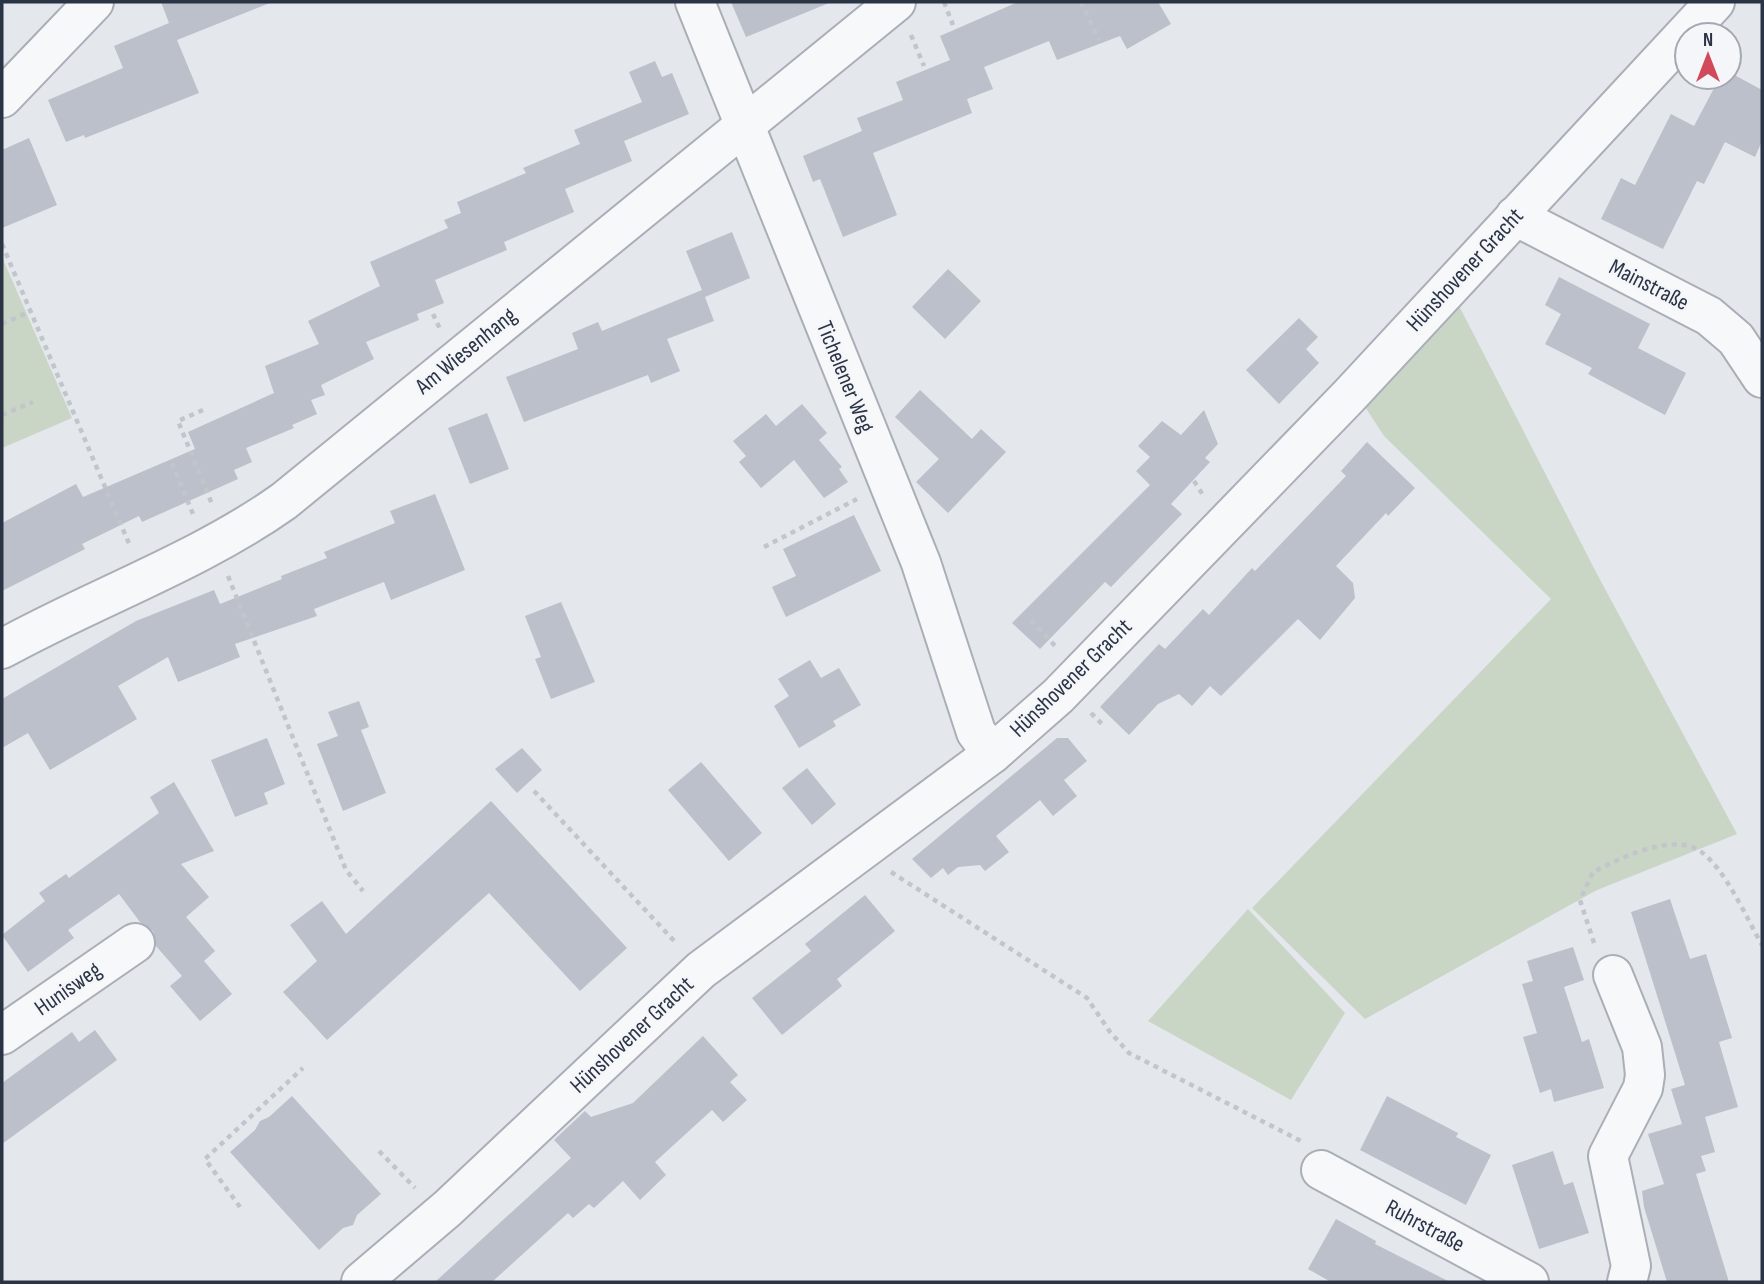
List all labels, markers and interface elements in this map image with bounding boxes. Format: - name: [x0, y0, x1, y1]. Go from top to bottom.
- north arrow: [1673, 21, 1743, 91]
- text: N: [1703, 29, 1713, 52]
- street label: Hünshovener Gracht: [1401, 202, 1529, 338]
- street label: Mainstraße: [1604, 253, 1694, 317]
- street label: Am Wiesenhang: [409, 302, 522, 401]
- street label: Tichelener Weg: [810, 317, 880, 437]
- street label: Hünshovener Gracht: [1004, 613, 1138, 743]
- street label: Hunisweg: [29, 956, 107, 1022]
- street label: Hünshovener Gracht: [564, 971, 700, 1099]
- street label: Ruhrstraße: [1381, 1194, 1469, 1258]

